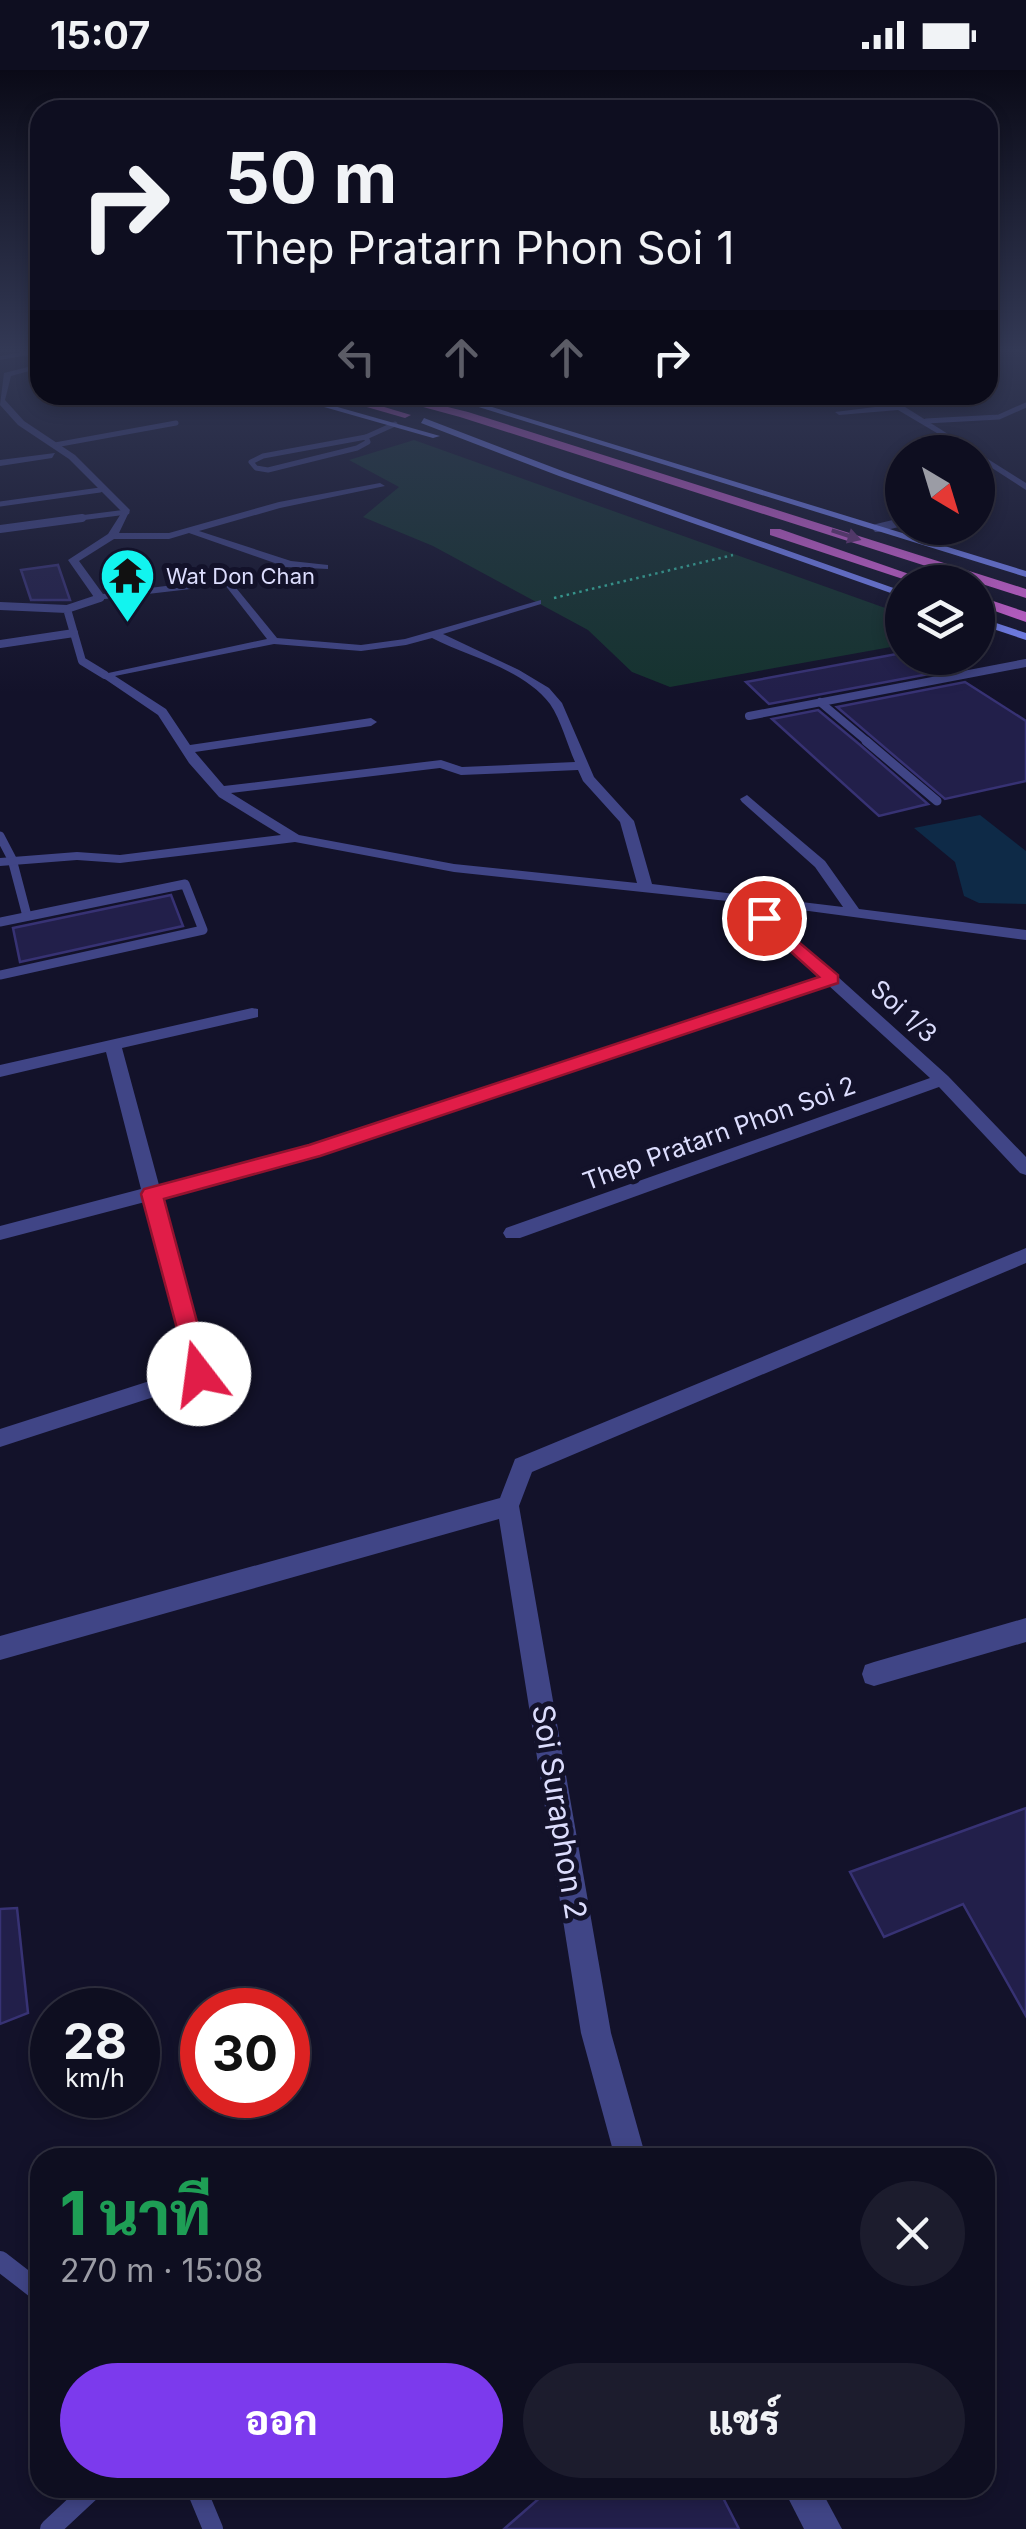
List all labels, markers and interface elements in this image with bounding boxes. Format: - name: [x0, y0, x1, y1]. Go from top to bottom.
- text: 15:07: [50, 12, 150, 58]
- text: 50 m: [225, 135, 397, 220]
- icon: right: [60, 140, 190, 270]
- text: Thep Pratarn Phon Soi 1: [225, 220, 734, 275]
- icon: left: [329, 330, 384, 385]
- icon: ahead: [434, 330, 489, 385]
- icon: ahead: [539, 330, 594, 385]
- icon: right: [644, 330, 699, 385]
- north arrow: [885, 435, 995, 545]
- map controls: [885, 435, 995, 675]
- one-way arrow: [832, 529, 862, 544]
- temple icon: Wat Don Chan: [97, 546, 157, 625]
- place label: Wat Don Chan: [166, 563, 315, 589]
- button: layers: [885, 565, 995, 675]
- pin: [722, 876, 807, 961]
- icon: arrive: [737, 891, 792, 946]
- street label: Soi 1/3: [865, 974, 943, 1048]
- street label: Thep Pratarn Phon Soi 2: [579, 1070, 859, 1196]
- position arrow: [147, 1322, 251, 1426]
- street label: Soi Suraphon 2: [525, 1702, 595, 1922]
- speed limit sign: 30: [180, 1988, 310, 2118]
- text: 28: [63, 2011, 127, 2071]
- text: km/h: [65, 2063, 125, 2093]
- text: 1 นาที: [60, 2177, 211, 2249]
- button: close: [860, 2181, 965, 2286]
- text: 270 m · 15:08: [60, 2251, 263, 2290]
- button: ออก: [60, 2363, 503, 2478]
- button: แชร์: [523, 2363, 965, 2478]

